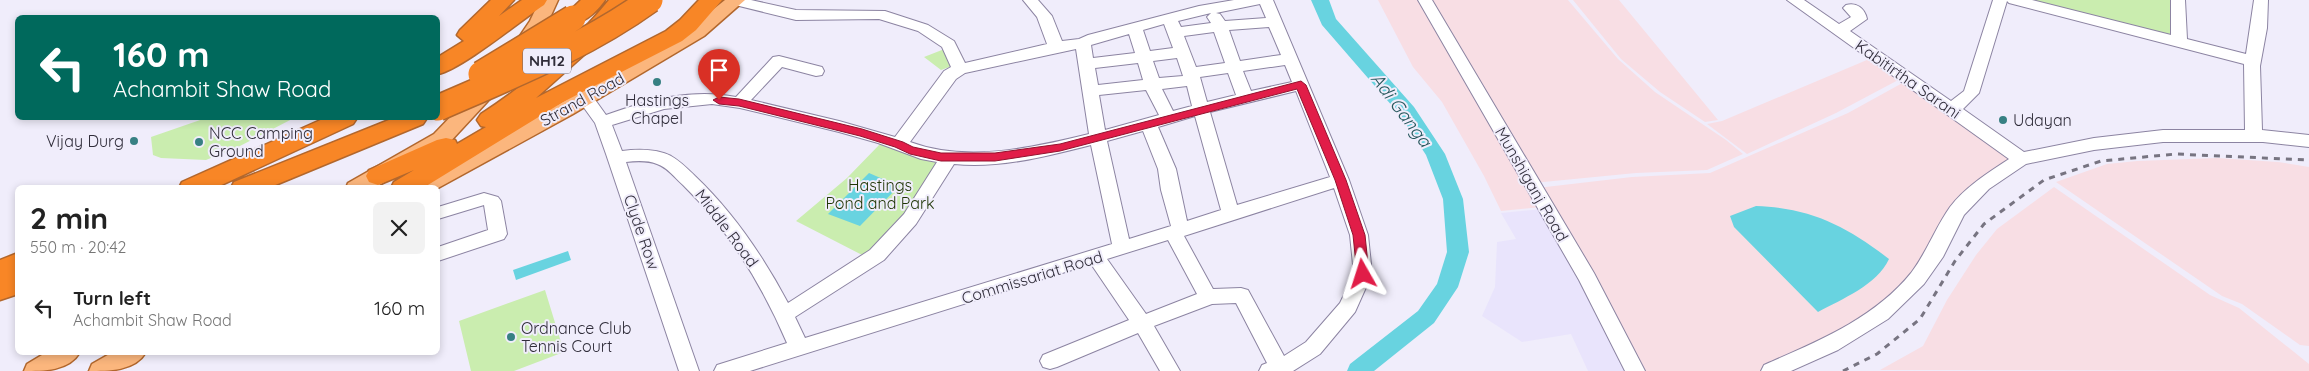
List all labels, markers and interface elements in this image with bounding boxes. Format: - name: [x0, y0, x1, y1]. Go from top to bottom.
- text: 160 m: [113, 32, 210, 76]
- icon: left: [30, 35, 95, 100]
- street label: Kabitirtha Sarani: [1851, 35, 1965, 123]
- road number: NH12: [523, 48, 571, 74]
- pin: [698, 49, 740, 100]
- icon: arrive: [705, 56, 733, 84]
- street label: Strand Road: [536, 68, 628, 130]
- water label: Adi Ganga: [1366, 68, 1438, 152]
- text: Achambit Shaw Road: [113, 75, 331, 103]
- marker: Hastings Chapel: [651, 76, 663, 88]
- place label: Hastings Chapel: [625, 90, 689, 128]
- place label: Udayan: [2013, 110, 2072, 130]
- marker: Udayan: [1997, 114, 2009, 126]
- place label: NCC Camping Ground: [209, 123, 313, 161]
- street label: Munshiganj Road: [1491, 123, 1573, 245]
- place label: Vijay Durg: [46, 131, 124, 151]
- marker: Vijay Durg: [128, 135, 140, 147]
- marker: NCC Camping Ground: [193, 136, 205, 148]
- park label: Hastings Pond and Park: [825, 175, 935, 213]
- street label: Middle Road: [691, 185, 763, 271]
- street label: Clyde Row: [620, 192, 664, 272]
- text: 2 min: [30, 199, 108, 237]
- button: close: [373, 202, 425, 254]
- text: 550 m · 20:42: [30, 237, 126, 257]
- street label: Commissariat Road: [959, 246, 1105, 308]
- position arrow: [1336, 247, 1388, 299]
- text: Turn left: [73, 286, 151, 310]
- icon: left: [30, 294, 58, 322]
- text: 160 m: [374, 296, 425, 320]
- text: Achambit Shaw Road: [73, 310, 232, 330]
- place label: Ordnance Club Tennis Court: [521, 318, 632, 356]
- marker: Ordnance Club Tennis Court: [505, 331, 517, 343]

